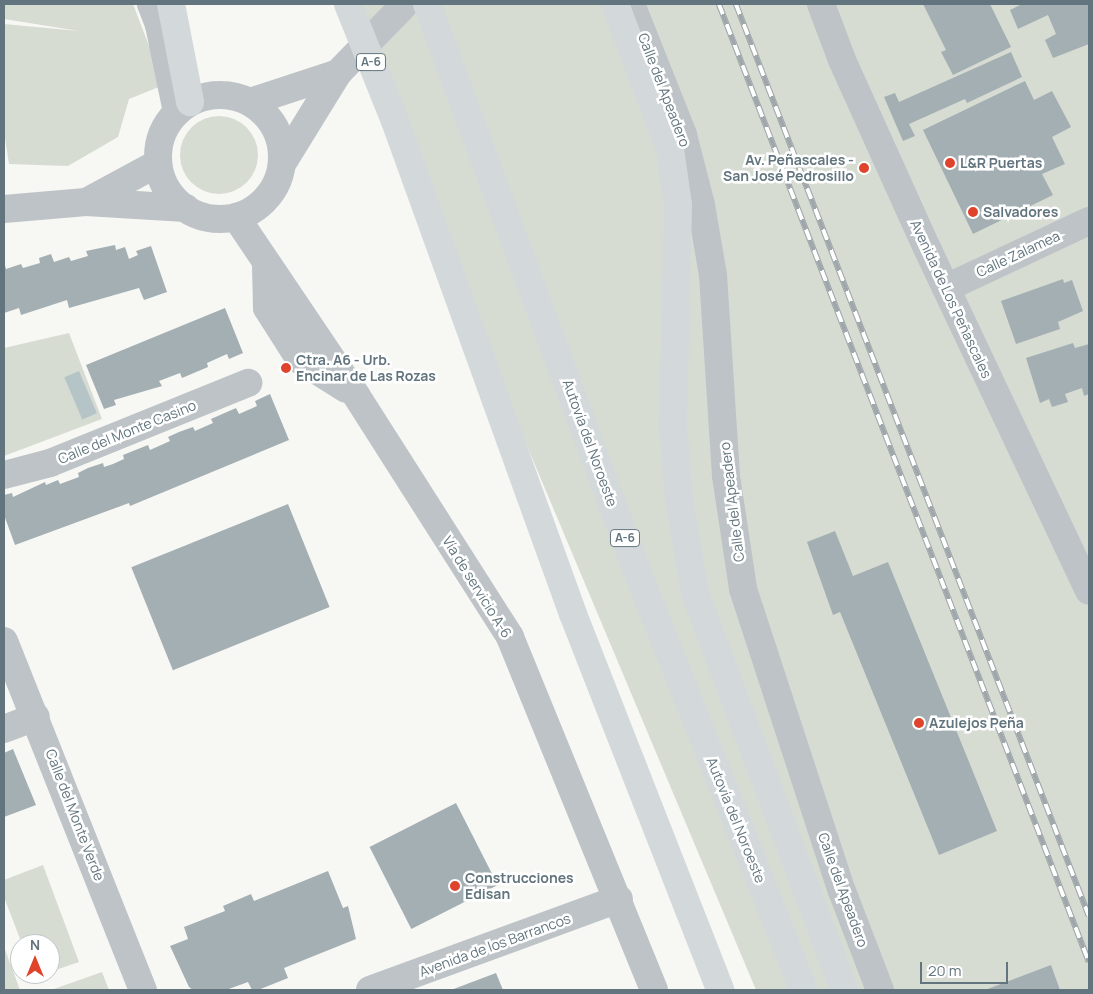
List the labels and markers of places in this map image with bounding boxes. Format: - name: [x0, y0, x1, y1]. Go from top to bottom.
- place label: Av. Peñascales - San José Pedrosillo: [723, 152, 854, 184]
- place label: L&R Puertas: [960, 155, 1042, 171]
- marker: L&R Puertas: [944, 157, 956, 169]
- marker: Av. Peñascales - San José Pedrosillo: [858, 162, 870, 174]
- place label: Salvadores: [983, 204, 1058, 220]
- marker: Salvadores: [967, 206, 979, 218]
- place label: Ctra. A6 - Urb. Encinar de Las Rozas: [296, 352, 436, 384]
- marker: Ctra. A6 - Urb. Encinar de Las Rozas: [280, 362, 292, 374]
- place label: Azulejos Peña: [929, 715, 1024, 731]
- marker: Azulejos Peña: [913, 717, 925, 729]
- place label: Construcciones Edisan: [465, 870, 574, 902]
- marker: Construcciones Edisan: [449, 880, 461, 892]

